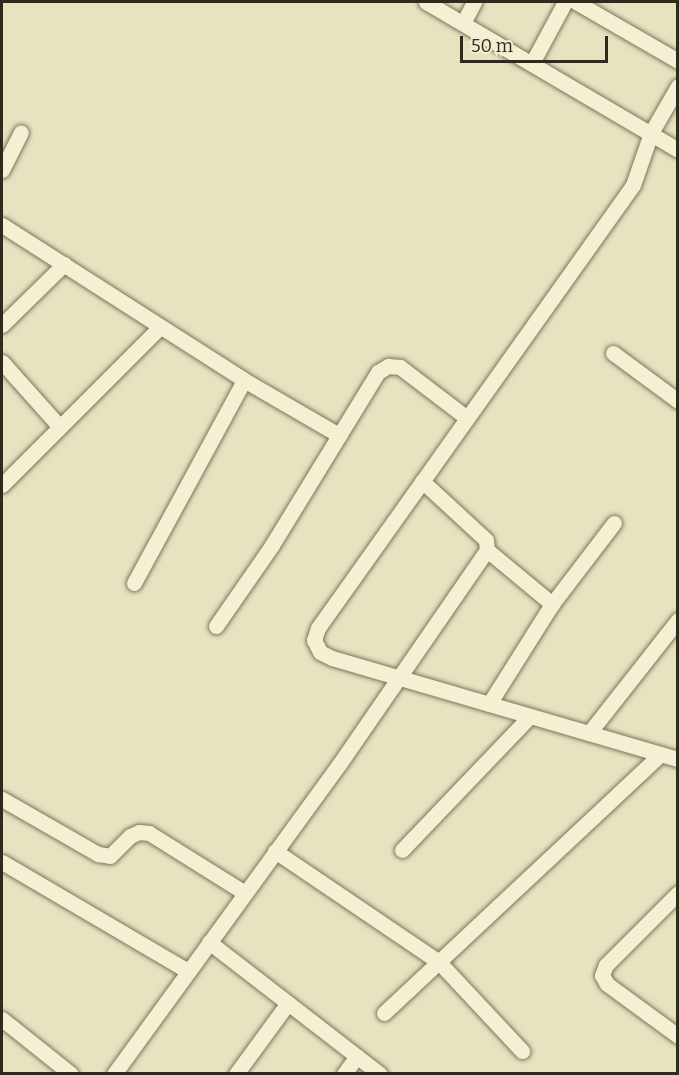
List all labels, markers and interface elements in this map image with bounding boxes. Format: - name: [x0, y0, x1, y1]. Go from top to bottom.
- scale bar: [463, 24, 612, 62]
- text: 50 m: [471, 35, 513, 57]

